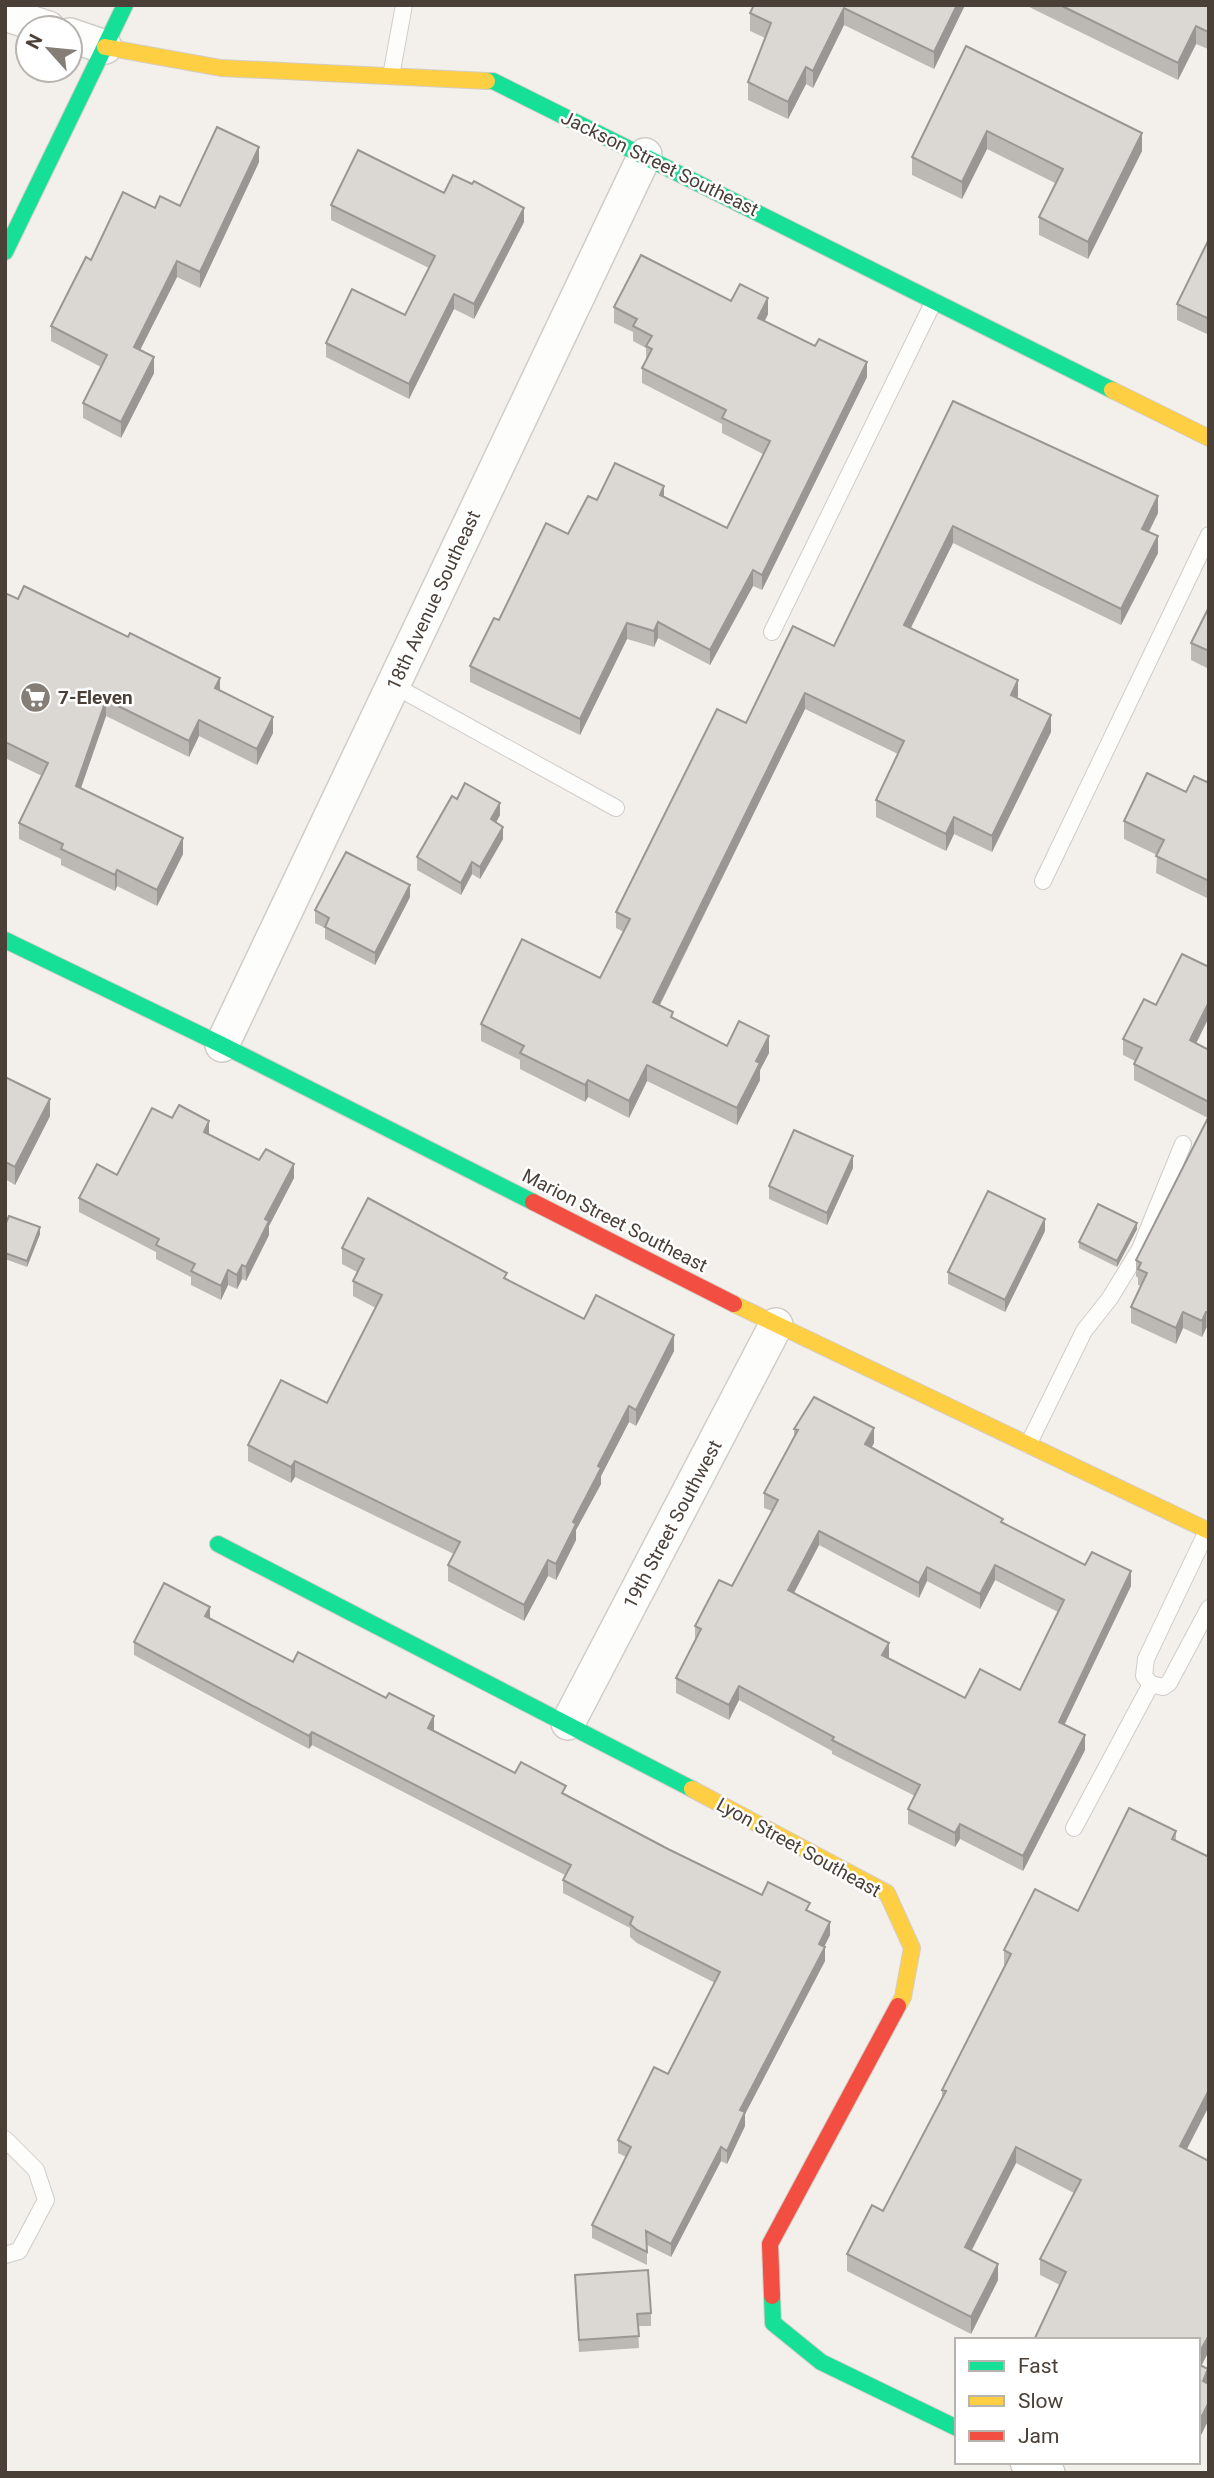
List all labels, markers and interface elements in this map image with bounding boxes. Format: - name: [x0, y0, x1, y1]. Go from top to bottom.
- north arrow: [14, 14, 84, 84]
- text: N: [21, 30, 48, 53]
- street label: Jackson Street Southeast: [557, 106, 762, 221]
- street label: 18th Avenue Southeast: [382, 507, 485, 694]
- supermarket icon: 7-Eleven: [18, 680, 52, 714]
- place label: 7-Eleven: [58, 686, 133, 709]
- street label: Marion Street Southeast: [518, 1164, 711, 1277]
- street label: 19th Street Southwest: [618, 1436, 727, 1612]
- street label: Lyon Street Southeast: [713, 1793, 885, 1902]
- legend: [955, 2338, 1200, 2464]
- text: Fast: [1018, 2354, 1059, 2378]
- text: Slow: [1018, 2389, 1064, 2413]
- text: Jam: [1018, 2424, 1059, 2448]

